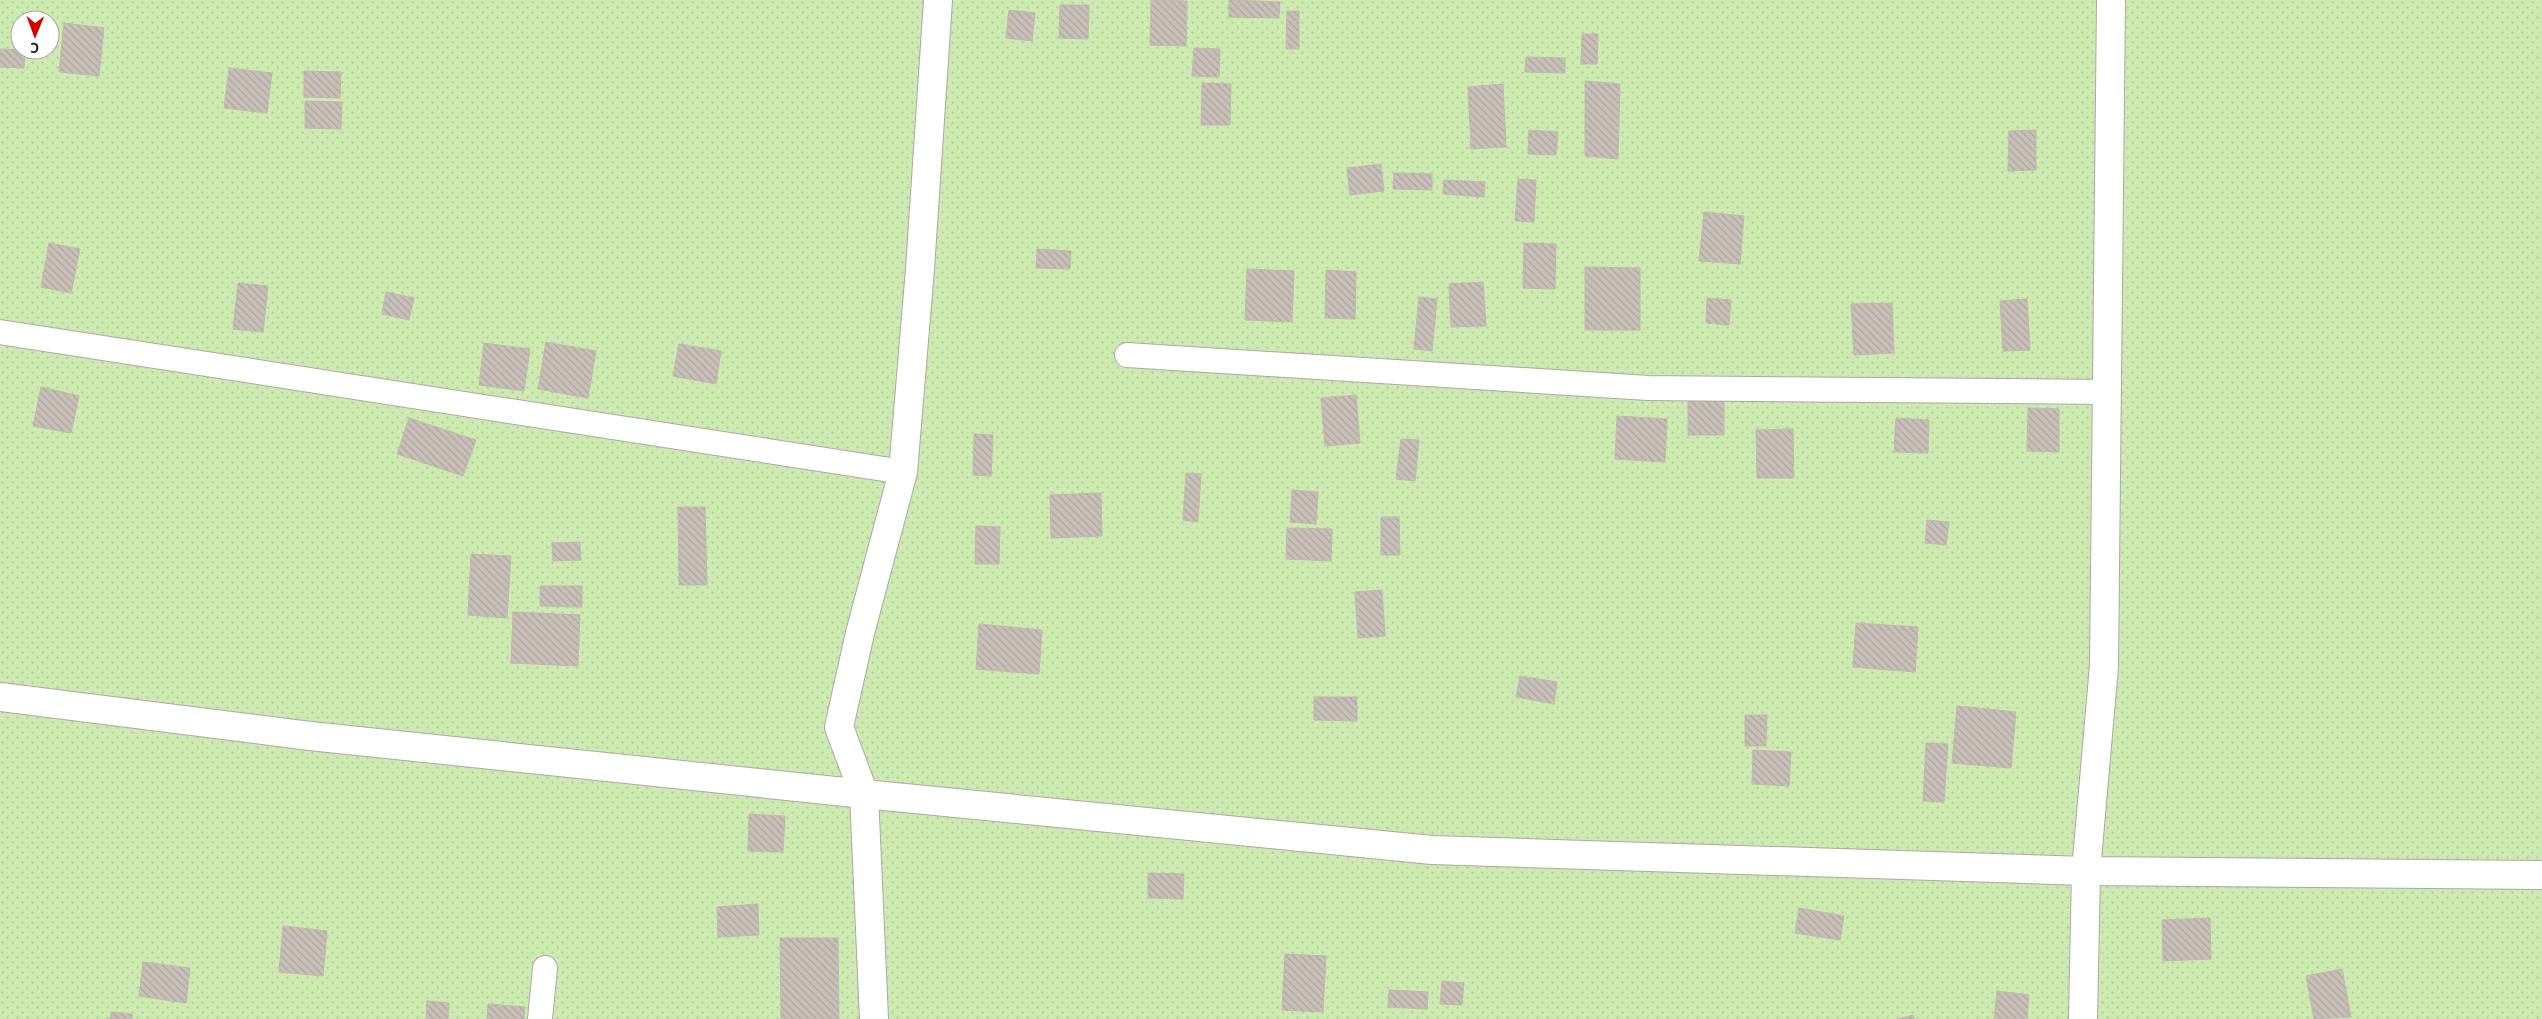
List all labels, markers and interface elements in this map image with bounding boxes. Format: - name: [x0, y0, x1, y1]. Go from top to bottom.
- north arrow: [10, 10, 60, 60]
- text: С: [30, 39, 39, 58]

